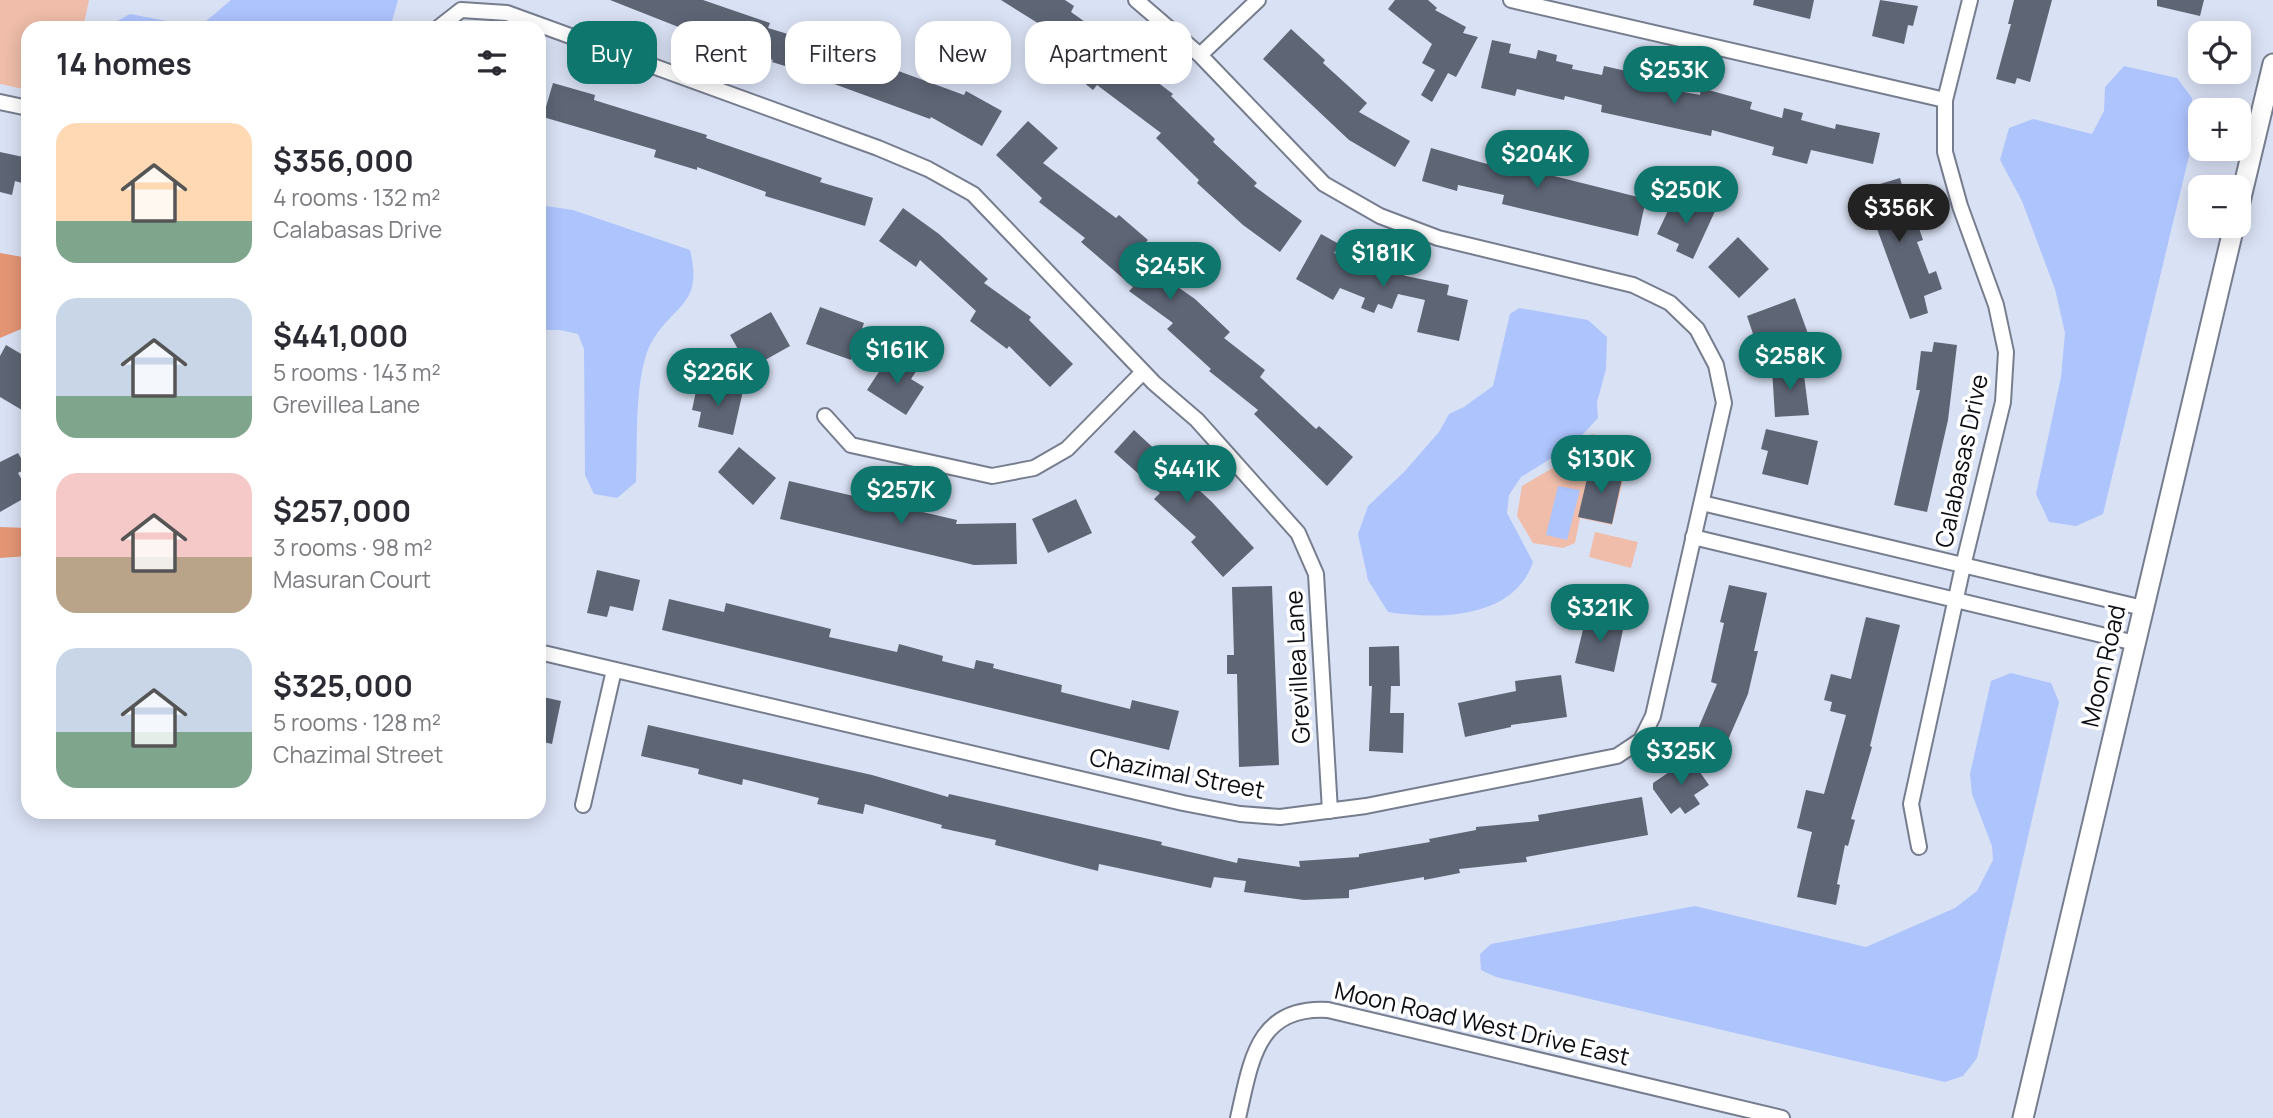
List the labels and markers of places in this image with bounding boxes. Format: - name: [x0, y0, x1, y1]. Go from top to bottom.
- pin: $253K: [1625, 46, 1723, 106]
- pin: $204K: [1488, 130, 1586, 190]
- pin: $250K: [1637, 166, 1735, 226]
- pin: $356K: [1850, 184, 1948, 244]
- pin: $181K: [1334, 230, 1432, 289]
- pin: $245K: [1121, 243, 1219, 302]
- pin: $161K: [848, 326, 946, 386]
- pin: $258K: [1741, 332, 1839, 392]
- pin: $226K: [669, 348, 767, 408]
- pin: $130K: [1552, 435, 1650, 495]
- pin: $441K: [1138, 446, 1236, 505]
- pin: $257K: [852, 466, 950, 526]
- pin: $321K: [1551, 584, 1649, 644]
- pin: $325K: [1632, 728, 1730, 787]

